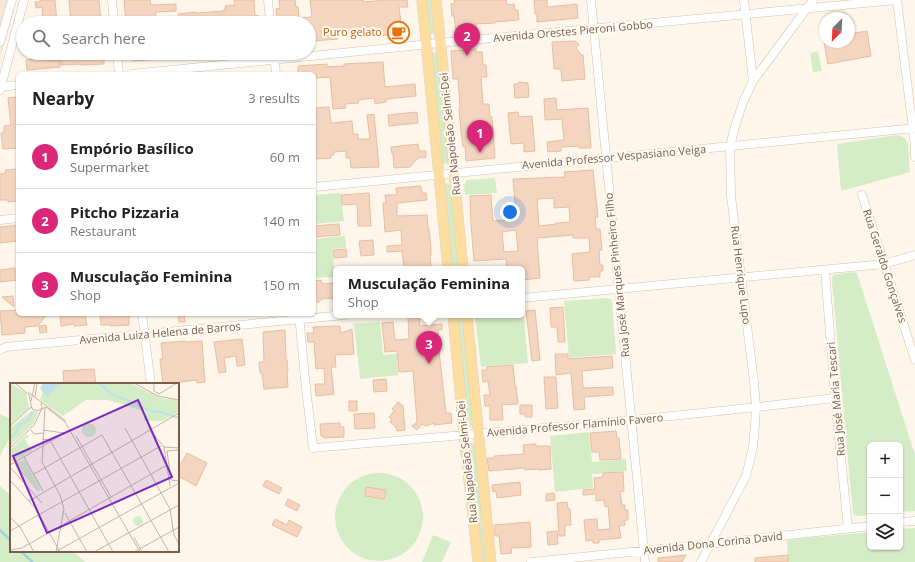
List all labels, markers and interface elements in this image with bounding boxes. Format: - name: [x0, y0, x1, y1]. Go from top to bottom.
- north arrow: [819, 12, 855, 48]
- search box: [16, 16, 316, 60]
- street label: Avenida Orestes Pieroni Gobbo: [492, 16, 654, 45]
- cafe icon: Puro gelato: [385, 19, 411, 45]
- pin: 2: [454, 23, 480, 56]
- place label: Puro gelato: [323, 24, 382, 39]
- icon: search: [30, 27, 52, 49]
- text: Search here: [62, 28, 146, 48]
- street label: Rua Napoleão Selmi-Dei: [436, 72, 463, 196]
- text: Nearby: [32, 87, 94, 110]
- text: 3 results: [248, 89, 300, 107]
- pin: 1: [467, 120, 493, 153]
- text: Empório Basílico: [70, 138, 194, 158]
- street label: Avenida Professor Vespasiano Veiga: [521, 141, 707, 172]
- text: 1: [41, 148, 49, 166]
- text: 60 m: [270, 148, 300, 166]
- text: Supermarket: [70, 158, 149, 176]
- street label: Rua José Marques Pinheiro Filho: [600, 192, 633, 358]
- text: Pitcho Pizzaria: [70, 202, 179, 222]
- your location: [500, 202, 520, 222]
- street label: Rua Geraldo Gonçalves: [860, 207, 911, 325]
- text: 2: [41, 212, 49, 230]
- text: 140 m: [262, 212, 300, 230]
- text: Restaurant: [70, 222, 137, 240]
- street label: Rua Henrique Lupo: [728, 225, 755, 325]
- text: Musculação Feminina: [70, 266, 232, 286]
- popup: [333, 266, 525, 318]
- text: Musculação Feminina: [348, 273, 510, 293]
- text: 3: [41, 276, 49, 294]
- text: 150 m: [262, 276, 300, 294]
- text: Shop: [70, 286, 101, 304]
- text: Shop: [348, 293, 379, 311]
- street label: Avenida Luiza Helena de Barros: [79, 318, 241, 347]
- pin: 3: [416, 331, 442, 364]
- street label: Rua José Maria Tescari: [823, 341, 848, 457]
- inset map: [10, 383, 179, 552]
- street label: Rua Napoleão Selmi-Dei: [453, 400, 480, 524]
- street label: Avenida Professor Flamínio Favero: [486, 409, 664, 440]
- map controls: [867, 442, 903, 550]
- button: +: [867, 442, 903, 478]
- button: −: [867, 478, 903, 514]
- button: layers: [867, 514, 903, 550]
- street label: Avenida Dona Corina David: [643, 528, 783, 557]

